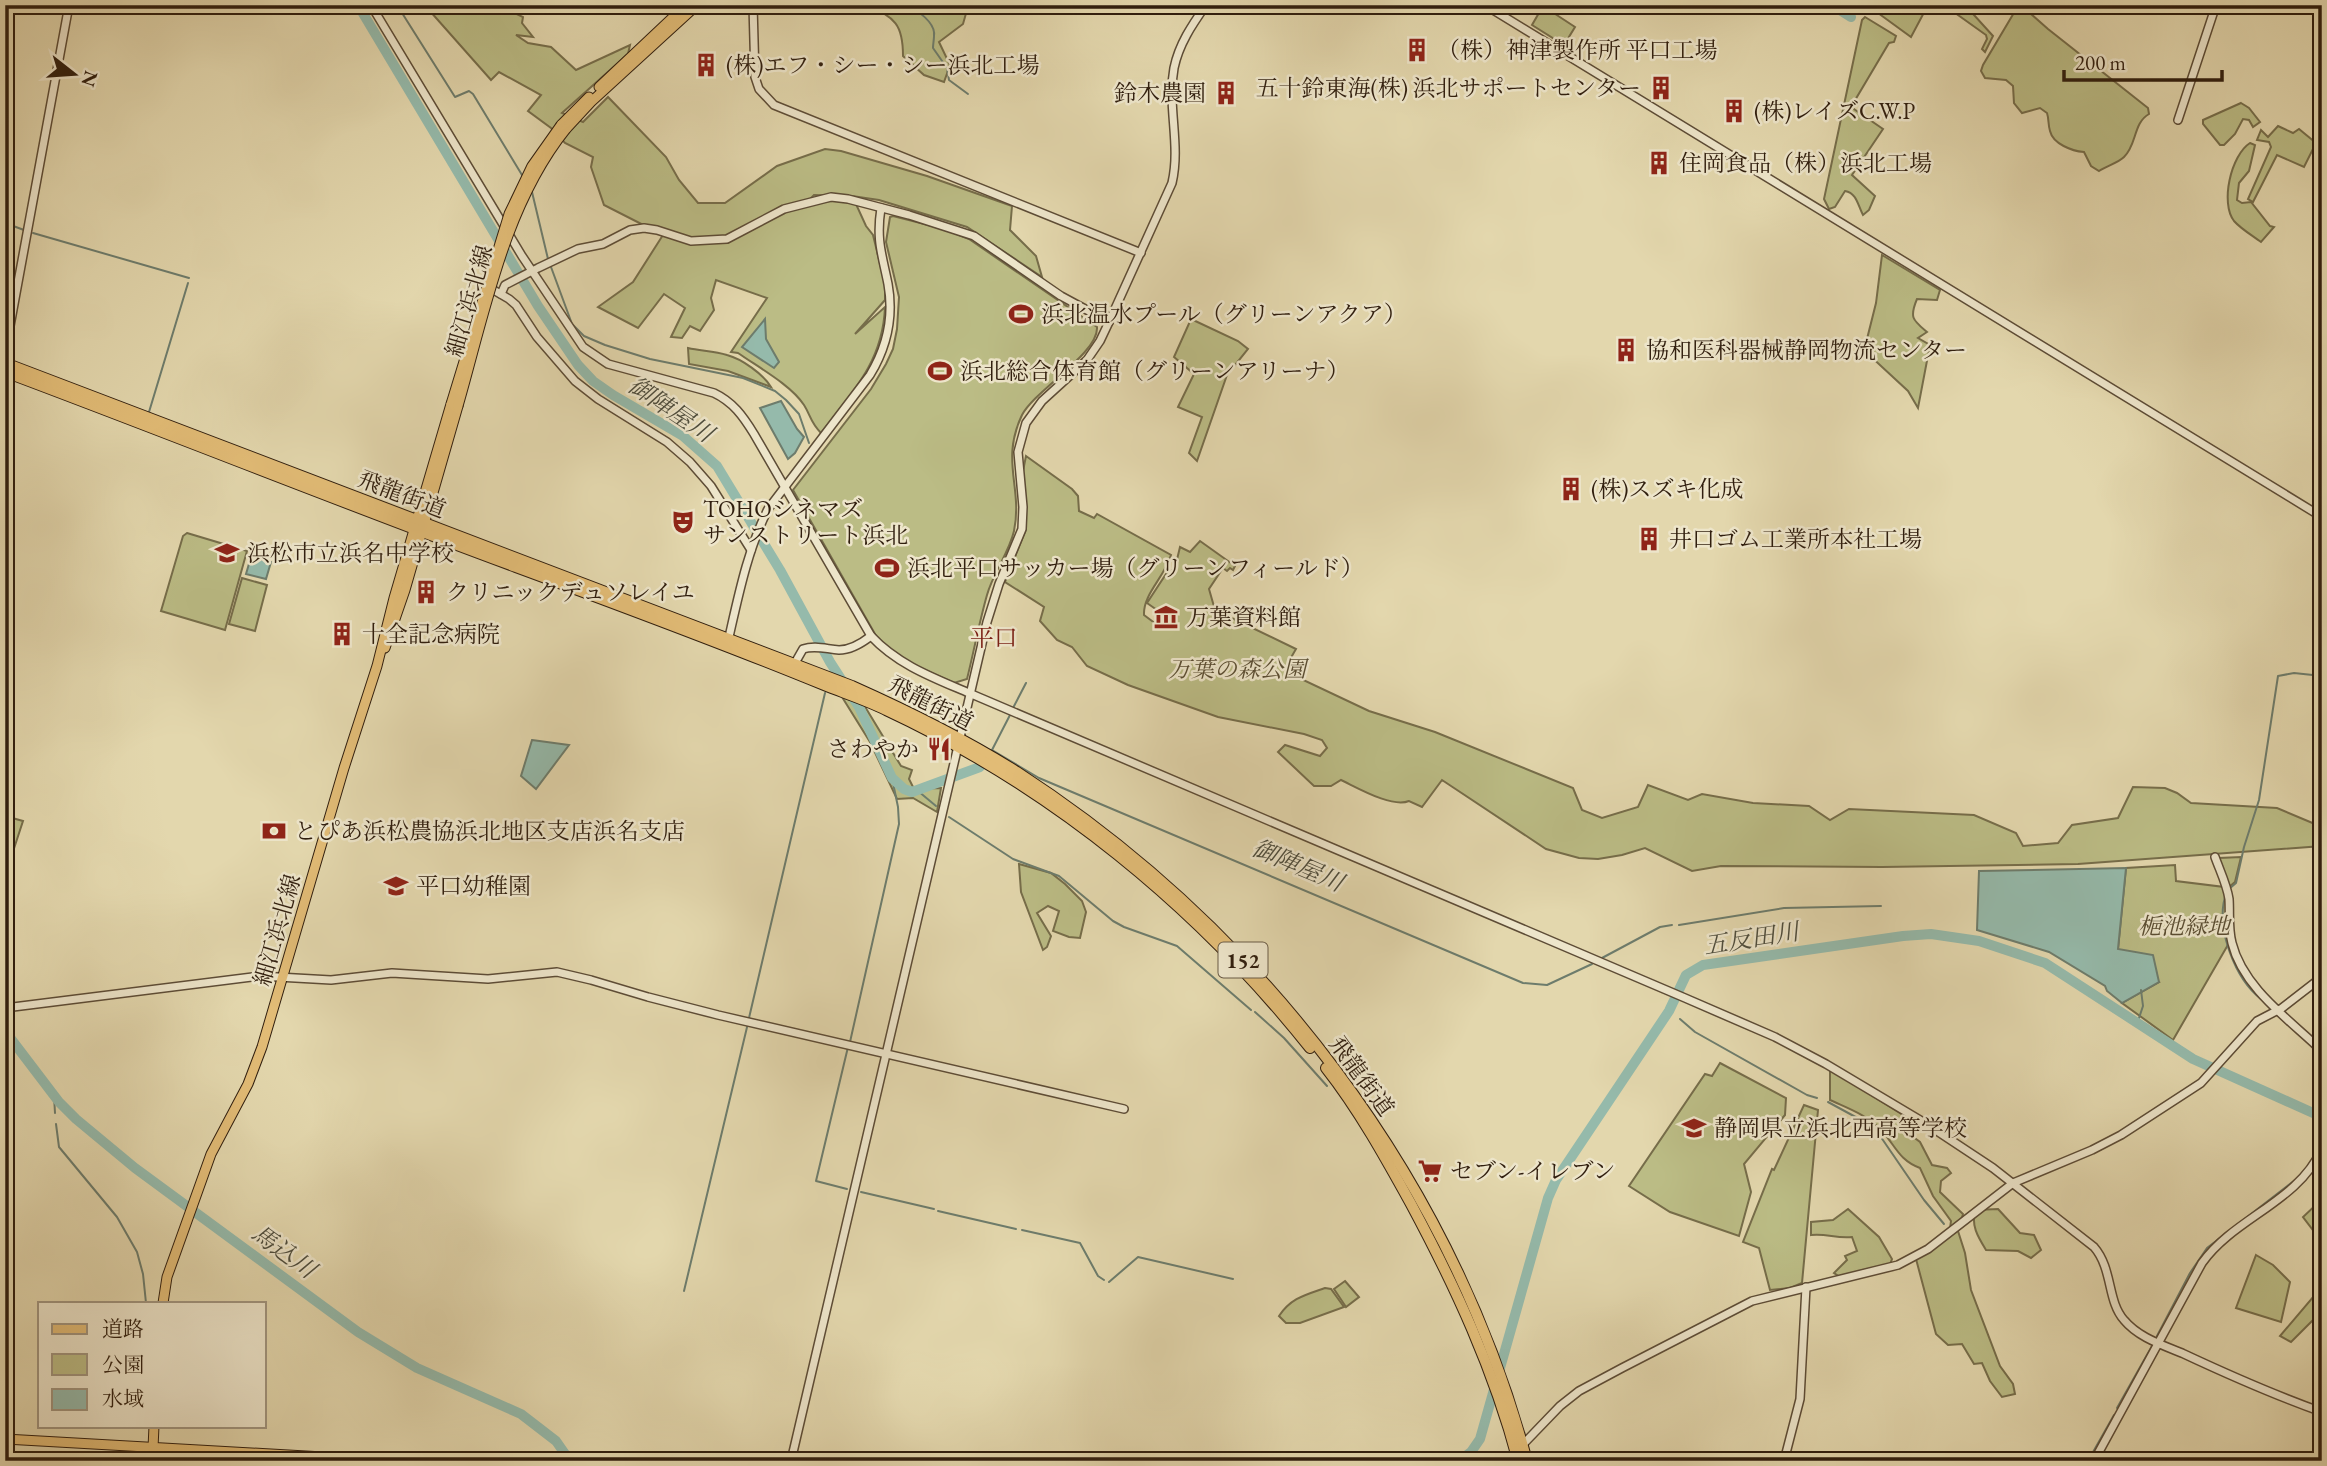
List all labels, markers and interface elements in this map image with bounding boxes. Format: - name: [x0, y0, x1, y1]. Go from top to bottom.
- place label: （株）神津製作所 平口工場: [1437, 35, 1718, 65]
- building icon: （株）神津製作所 平口工場: [1403, 36, 1431, 64]
- north arrow: [38, 38, 108, 108]
- scale bar: [2064, 38, 2222, 82]
- text: 200 m: [2075, 49, 2126, 76]
- place label: (株)エフ・シー・シー浜北工場: [726, 50, 1040, 80]
- building icon: (株)エフ・シー・シー浜北工場: [692, 51, 720, 79]
- text: N: [75, 68, 104, 90]
- place label: 五十鈴東海(株) 浜北サポートセンター: [1256, 73, 1641, 103]
- building icon: 五十鈴東海(株) 浜北サポートセンター: [1647, 74, 1675, 102]
- place label: 鈴木農園: [1114, 78, 1206, 108]
- building icon: 鈴木農園: [1212, 79, 1240, 107]
- place label: (株)レイズC.W.P: [1754, 96, 1915, 126]
- building icon: (株)レイズC.W.P: [1720, 97, 1748, 125]
- place label: 住岡食品（株）浜北工場: [1679, 148, 1932, 178]
- building icon: 住岡食品（株）浜北工場: [1645, 149, 1673, 177]
- street label: 細江浜北線: [439, 242, 499, 360]
- place label: 浜北温水プール（グリーンアクア）: [1041, 299, 1407, 329]
- sports icon: 浜北温水プール（グリーンアクア）: [1007, 300, 1035, 328]
- place label: 協和医科器械静岡物流センター: [1646, 335, 1967, 365]
- building icon: 協和医科器械静岡物流センター: [1612, 336, 1640, 364]
- place label: 浜北総合体育館（グリーンアリーナ）: [960, 356, 1350, 386]
- sports icon: 浜北総合体育館（グリーンアリーナ）: [926, 357, 954, 385]
- water label: 御陣屋川: [623, 369, 722, 450]
- street label: 飛龍街道: [354, 464, 450, 524]
- place label: (株)スズキ化成: [1591, 474, 1744, 504]
- building icon: (株)スズキ化成: [1557, 475, 1585, 503]
- place label: TOHOシネマズ サンストリート浜北: [703, 494, 908, 550]
- theatre icon: TOHOシネマズ サンストリート浜北: [669, 508, 697, 536]
- place label: 井口ゴム工業所本社工場: [1669, 524, 1922, 554]
- building icon: 井口ゴム工業所本社工場: [1635, 525, 1663, 553]
- place label: 浜松市立浜名中学校: [247, 538, 454, 568]
- school or university icon: 浜松市立浜名中学校: [213, 539, 241, 567]
- place label: 浜北平口サッカー場（グリーンフィールド）: [907, 553, 1364, 583]
- sports icon: 浜北平口サッカー場（グリーンフィールド）: [873, 554, 901, 582]
- place label: クリニックデュソレイユ: [446, 577, 695, 607]
- building icon: クリニックデュソレイユ: [412, 578, 440, 606]
- place label: 万葉資料館: [1186, 602, 1301, 632]
- museum icon: 万葉資料館: [1152, 603, 1180, 631]
- place label: 十全記念病院: [362, 619, 500, 649]
- building icon: 十全記念病院: [328, 620, 356, 648]
- district label: 平口: [970, 622, 1018, 653]
- park label: 万葉の森公園: [1168, 654, 1310, 684]
- street label: 飛龍街道: [883, 669, 979, 737]
- place label: さわやか: [827, 734, 919, 764]
- restaurant icon: さわやか: [925, 735, 953, 763]
- place label: とぴあ浜松農協浜北地区支店浜名支店: [294, 816, 685, 846]
- bank icon: とぴあ浜松農協浜北地区支店浜名支店: [260, 817, 288, 845]
- water label: 御陣屋川: [1248, 832, 1351, 899]
- street label: 細江浜北線: [247, 871, 307, 989]
- place label: 平口幼稚園: [416, 871, 531, 901]
- school or university icon: 平口幼稚園: [382, 872, 410, 900]
- park label: 梔池緑地: [2138, 911, 2233, 941]
- water label: 五反田川: [1701, 915, 1804, 961]
- road number: 152: [1218, 942, 1268, 978]
- street label: 飛龍街道: [1323, 1030, 1401, 1122]
- place label: 静岡県立浜北西高等学校: [1714, 1113, 1967, 1143]
- school or university icon: 静岡県立浜北西高等学校: [1680, 1114, 1708, 1142]
- place label: セブン-イレブン: [1450, 1156, 1615, 1186]
- supermarket icon: セブン-イレブン: [1416, 1157, 1444, 1185]
- water label: 馬込川: [246, 1217, 325, 1286]
- legend: [38, 1302, 266, 1428]
- text: 道路: [102, 1315, 144, 1342]
- text: 公園: [102, 1351, 144, 1378]
- text: 水域: [102, 1385, 144, 1412]

